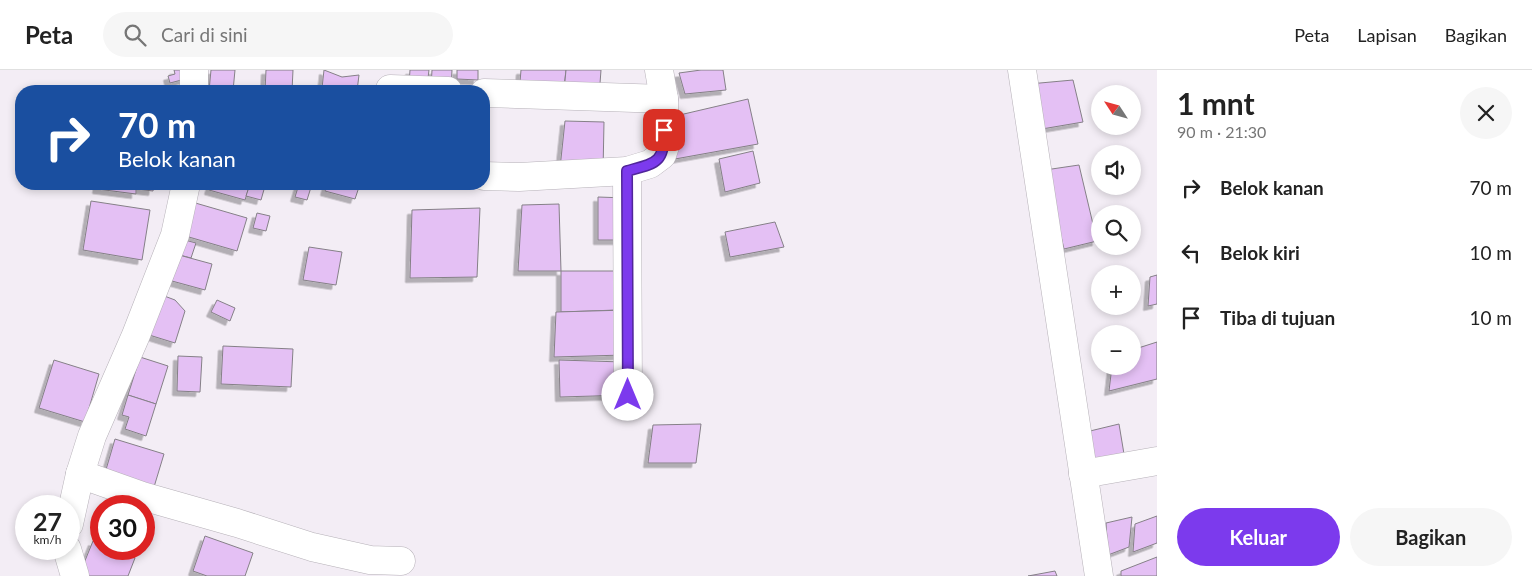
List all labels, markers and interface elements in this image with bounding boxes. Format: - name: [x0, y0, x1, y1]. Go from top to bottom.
- search box: [103, 12, 453, 57]
- text: Peta: [25, 20, 73, 49]
- icon: search: [121, 21, 149, 49]
- text: Cari di sini: [161, 23, 248, 46]
- text: Peta: [1294, 24, 1329, 46]
- text: Lapisan: [1357, 24, 1417, 46]
- text: Bagikan: [1445, 24, 1507, 46]
- north arrow: [1091, 85, 1141, 135]
- map controls: [1091, 85, 1141, 375]
- text: 1 mnt: [1177, 85, 1255, 121]
- button: close: [1460, 87, 1512, 139]
- text: 70 m: [118, 103, 196, 145]
- icon: right: [35, 105, 100, 170]
- pin: [643, 109, 685, 151]
- icon: arrive: [650, 116, 678, 144]
- text: 90 m · 21:30: [1177, 122, 1266, 141]
- text: Belok kanan: [118, 145, 236, 172]
- button: sound: [1091, 145, 1141, 195]
- icon: right: [1177, 174, 1205, 202]
- text: Belok kanan: [1220, 176, 1324, 199]
- text: 70 m: [1469, 176, 1512, 199]
- button: search: [1091, 205, 1141, 255]
- icon: left: [1177, 239, 1205, 267]
- text: Belok kiri: [1220, 241, 1300, 264]
- text: 10 m: [1469, 241, 1512, 264]
- button: +: [1091, 265, 1141, 315]
- icon: arrive: [1177, 304, 1205, 332]
- text: Tiba di tujuan: [1220, 306, 1335, 329]
- text: 10 m: [1469, 306, 1512, 329]
- button: −: [1091, 325, 1141, 375]
- position arrow: [601, 368, 653, 420]
- speed limit sign: 30: [90, 495, 155, 560]
- text: 27: [33, 506, 62, 536]
- button: Keluar: [1177, 508, 1340, 566]
- button: Bagikan: [1350, 508, 1512, 566]
- text: km/h: [33, 532, 62, 547]

